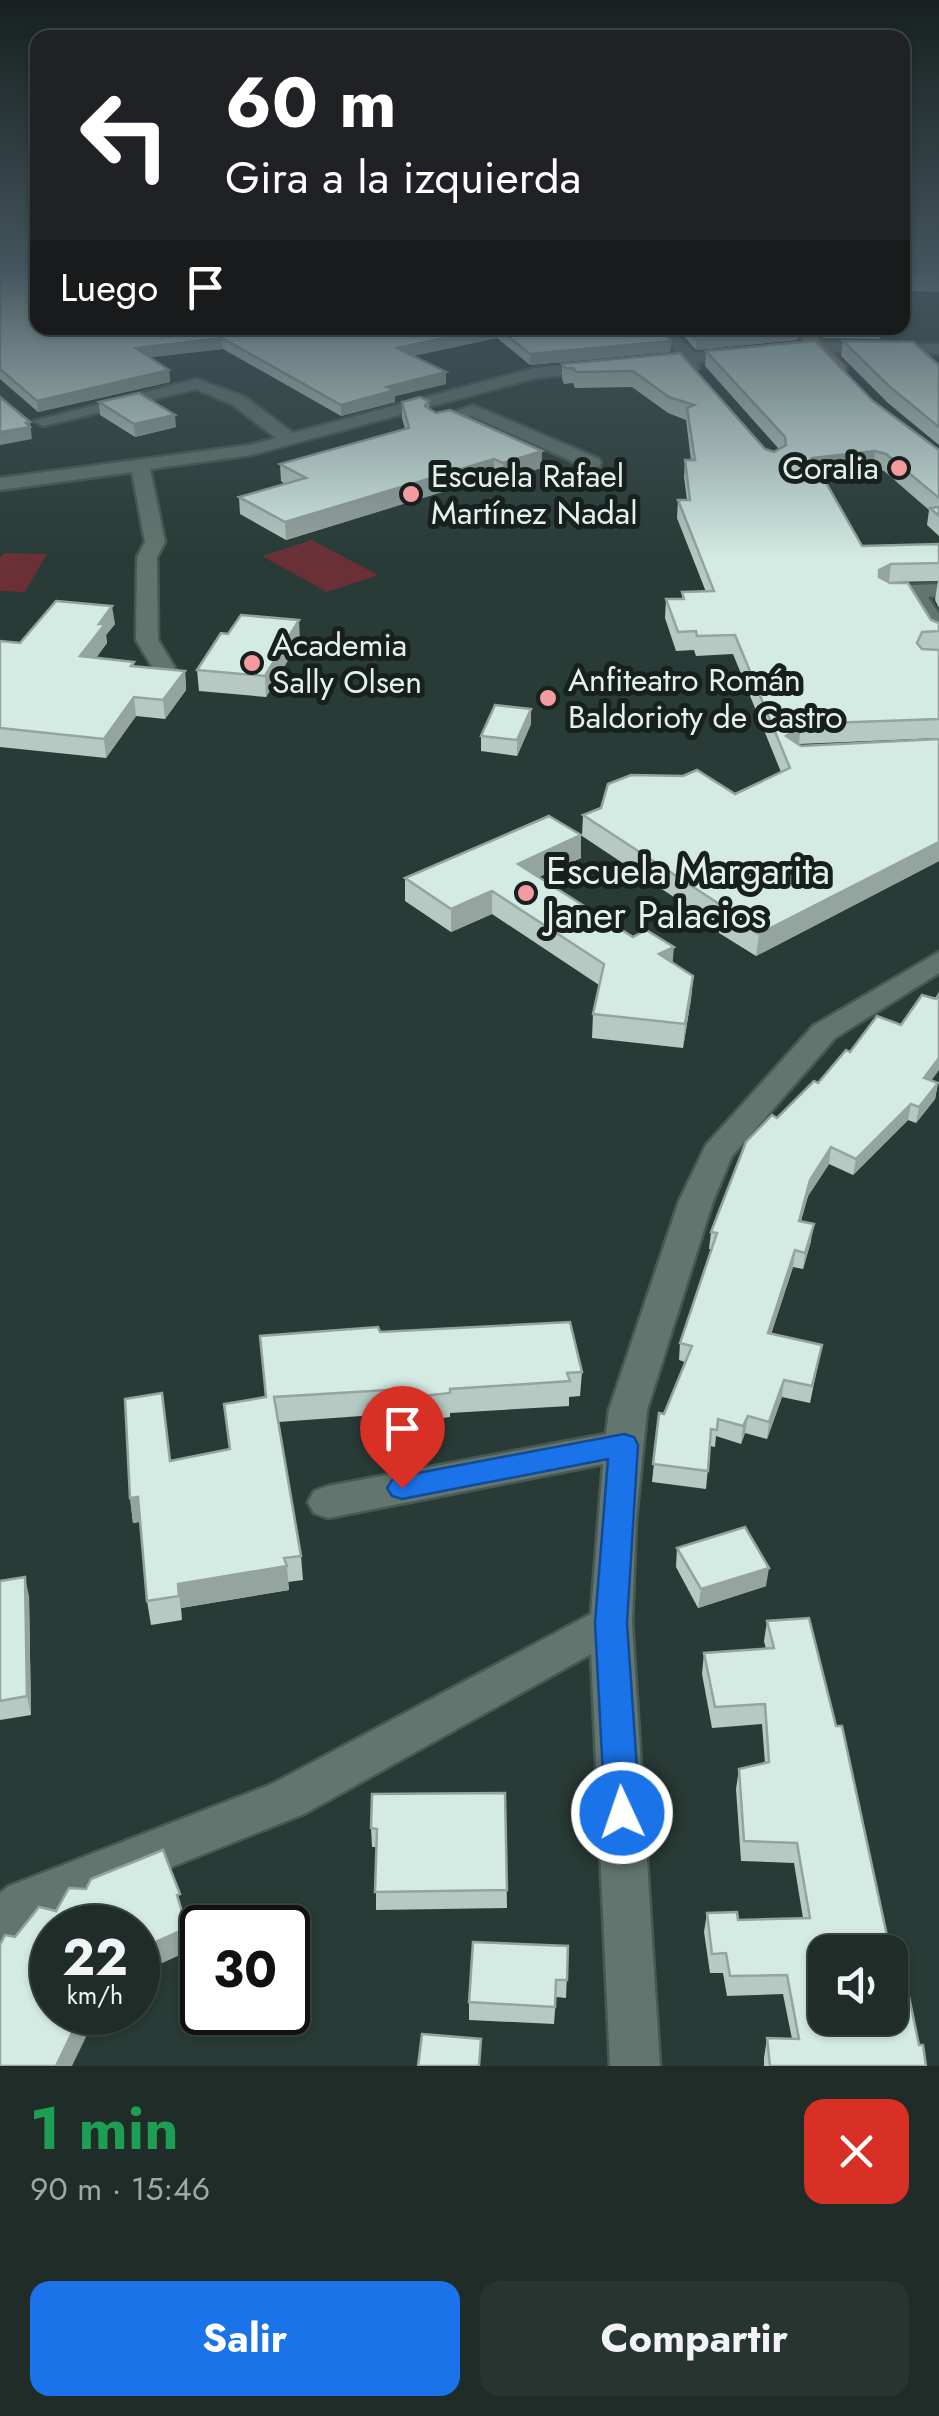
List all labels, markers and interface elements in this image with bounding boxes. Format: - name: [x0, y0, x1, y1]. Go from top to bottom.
- text: 60 m: [225, 52, 397, 153]
- icon: left: [60, 70, 190, 200]
- text: Gira a la izquierda: [225, 145, 581, 210]
- text: Luego: [60, 260, 158, 315]
- icon: arrive: [178, 260, 233, 315]
- place label: Coralia: [782, 445, 879, 491]
- place label: Escuela Rafael Martínez Nadal: [431, 453, 638, 536]
- marker: Coralia: [888, 457, 910, 479]
- marker: Escuela Rafael Martínez Nadal: [400, 483, 422, 505]
- place label: Academia Sally Olsen: [272, 622, 422, 705]
- marker: Academia Sally Olsen: [241, 652, 263, 674]
- place label: Anfiteatro Román Baldorioty de Castro: [568, 657, 843, 740]
- marker: Anfiteatro Román Baldorioty de Castro: [537, 687, 559, 709]
- place label: Escuela Margarita Janer Palacios: [541, 843, 830, 942]
- marker: Escuela Margarita Janer Palacios: [515, 882, 537, 904]
- pin: [360, 1386, 445, 1489]
- icon: arrive: [375, 1401, 430, 1456]
- position arrow: [570, 1761, 674, 1865]
- speed limit sign: 30: [180, 1905, 310, 2035]
- text: 22: [62, 1921, 128, 1994]
- map controls: [808, 1935, 908, 2035]
- button: sound: [808, 1935, 908, 2035]
- text: km/h: [67, 1977, 123, 2013]
- text: 1 min: [30, 2085, 179, 2172]
- button: close: [804, 2099, 909, 2204]
- text: 90 m · 15:46: [30, 2166, 210, 2212]
- button: Salir: [30, 2281, 460, 2396]
- button: Compartir: [480, 2281, 909, 2396]

